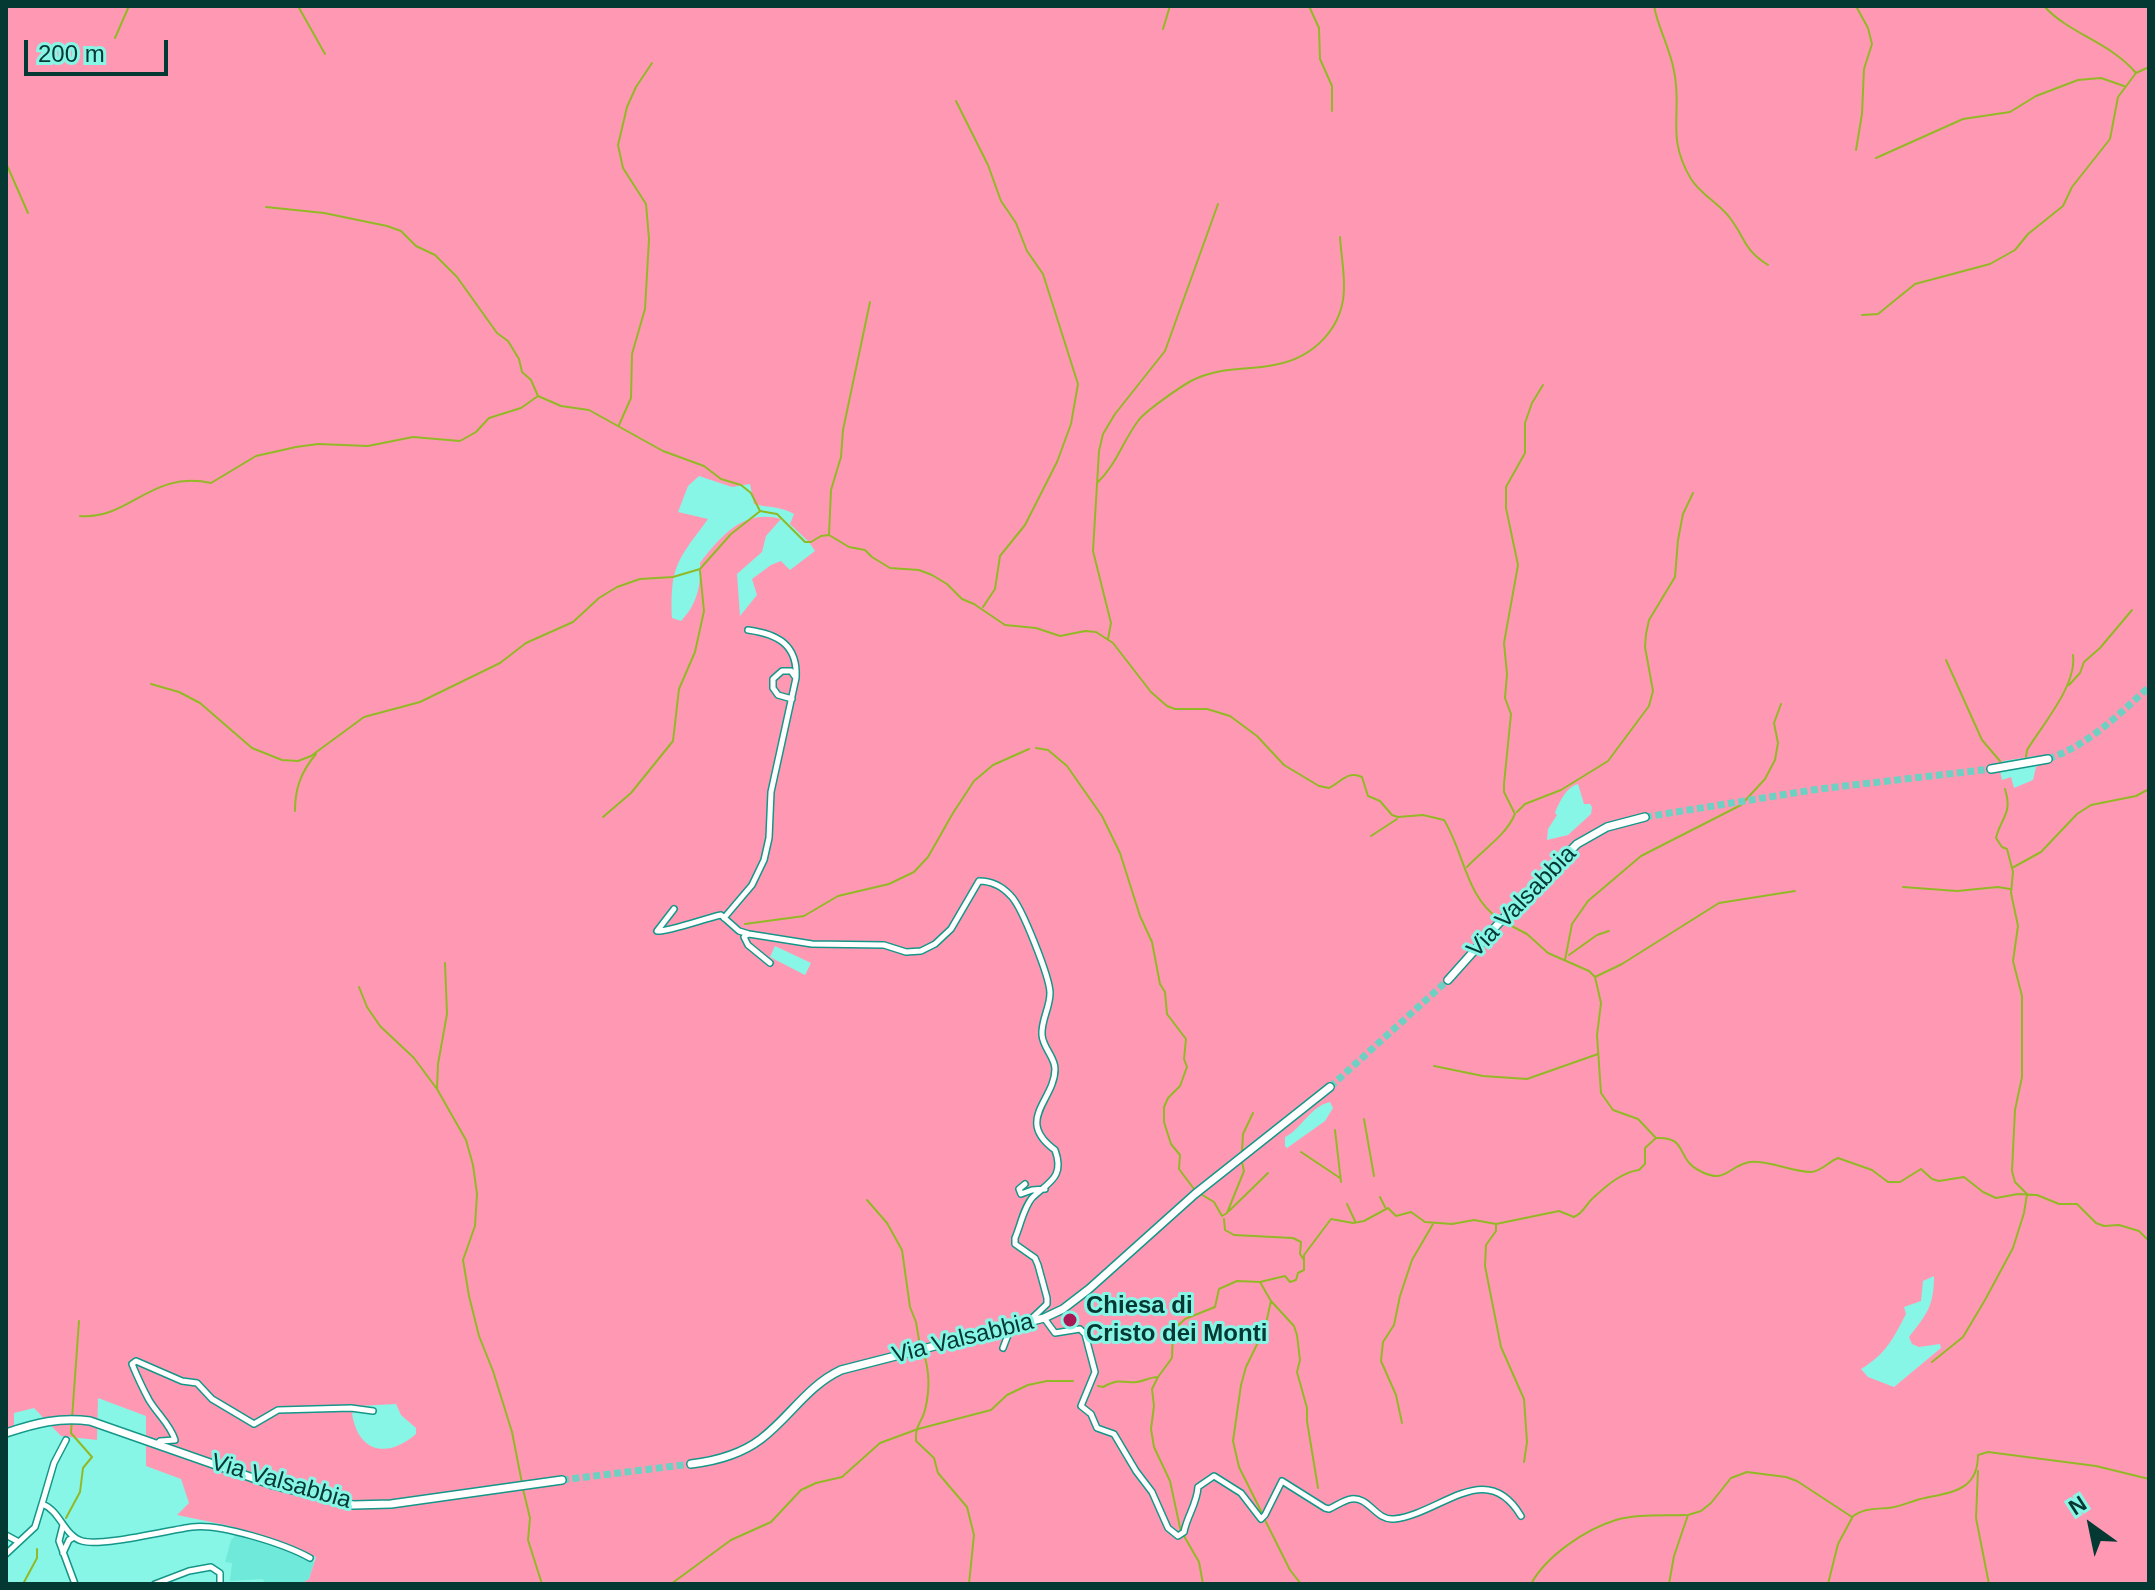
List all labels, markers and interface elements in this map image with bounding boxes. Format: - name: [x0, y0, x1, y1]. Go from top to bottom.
- scale bar: [28, 24, 172, 74]
- text: 200 m: [38, 40, 105, 67]
- street label: Via Valsabbia: [1461, 840, 1583, 964]
- place label: Chiesa di Cristo dei Monti: [1086, 1292, 1267, 1348]
- street label: Via Valsabbia: [889, 1308, 1037, 1370]
- marker: Chiesa di Cristo dei Monti: [1061, 1311, 1079, 1329]
- street label: Via Valsabbia: [208, 1448, 354, 1516]
- north arrow: [2051, 1486, 2131, 1566]
- text: N: [2064, 1491, 2091, 1520]

